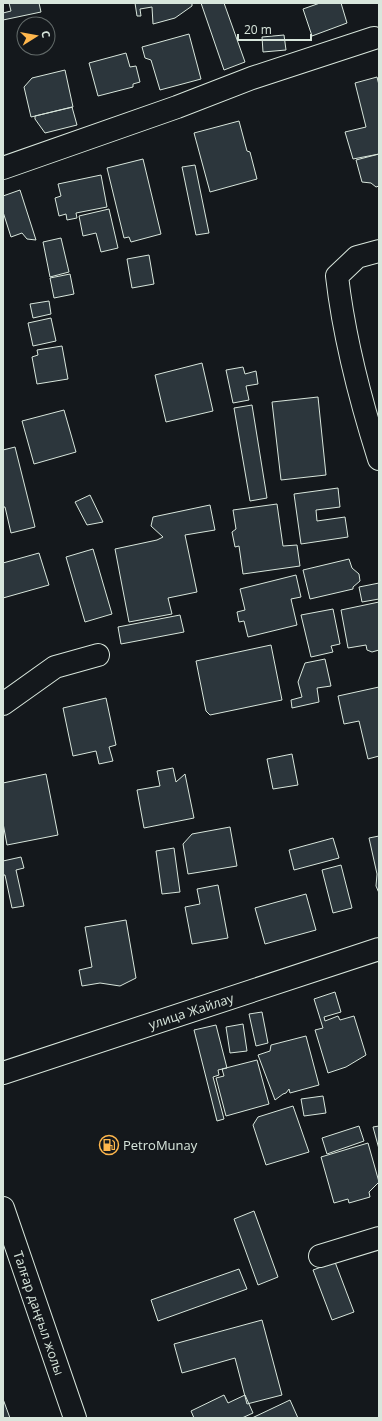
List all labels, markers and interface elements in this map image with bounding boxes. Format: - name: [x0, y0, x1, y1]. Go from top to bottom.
- north arrow: [16, 16, 56, 56]
- scale bar: [238, 16, 311, 42]
- text: 20 m: [244, 21, 272, 38]
- text: С: [38, 29, 54, 39]
- street label: улица Жайлау: [146, 989, 236, 1033]
- fuel station icon: PetroMunay: [98, 1134, 120, 1156]
- place label: PetroMunay: [123, 1136, 198, 1154]
- street label: Талғар даңғыл жолы: [9, 1248, 69, 1378]

